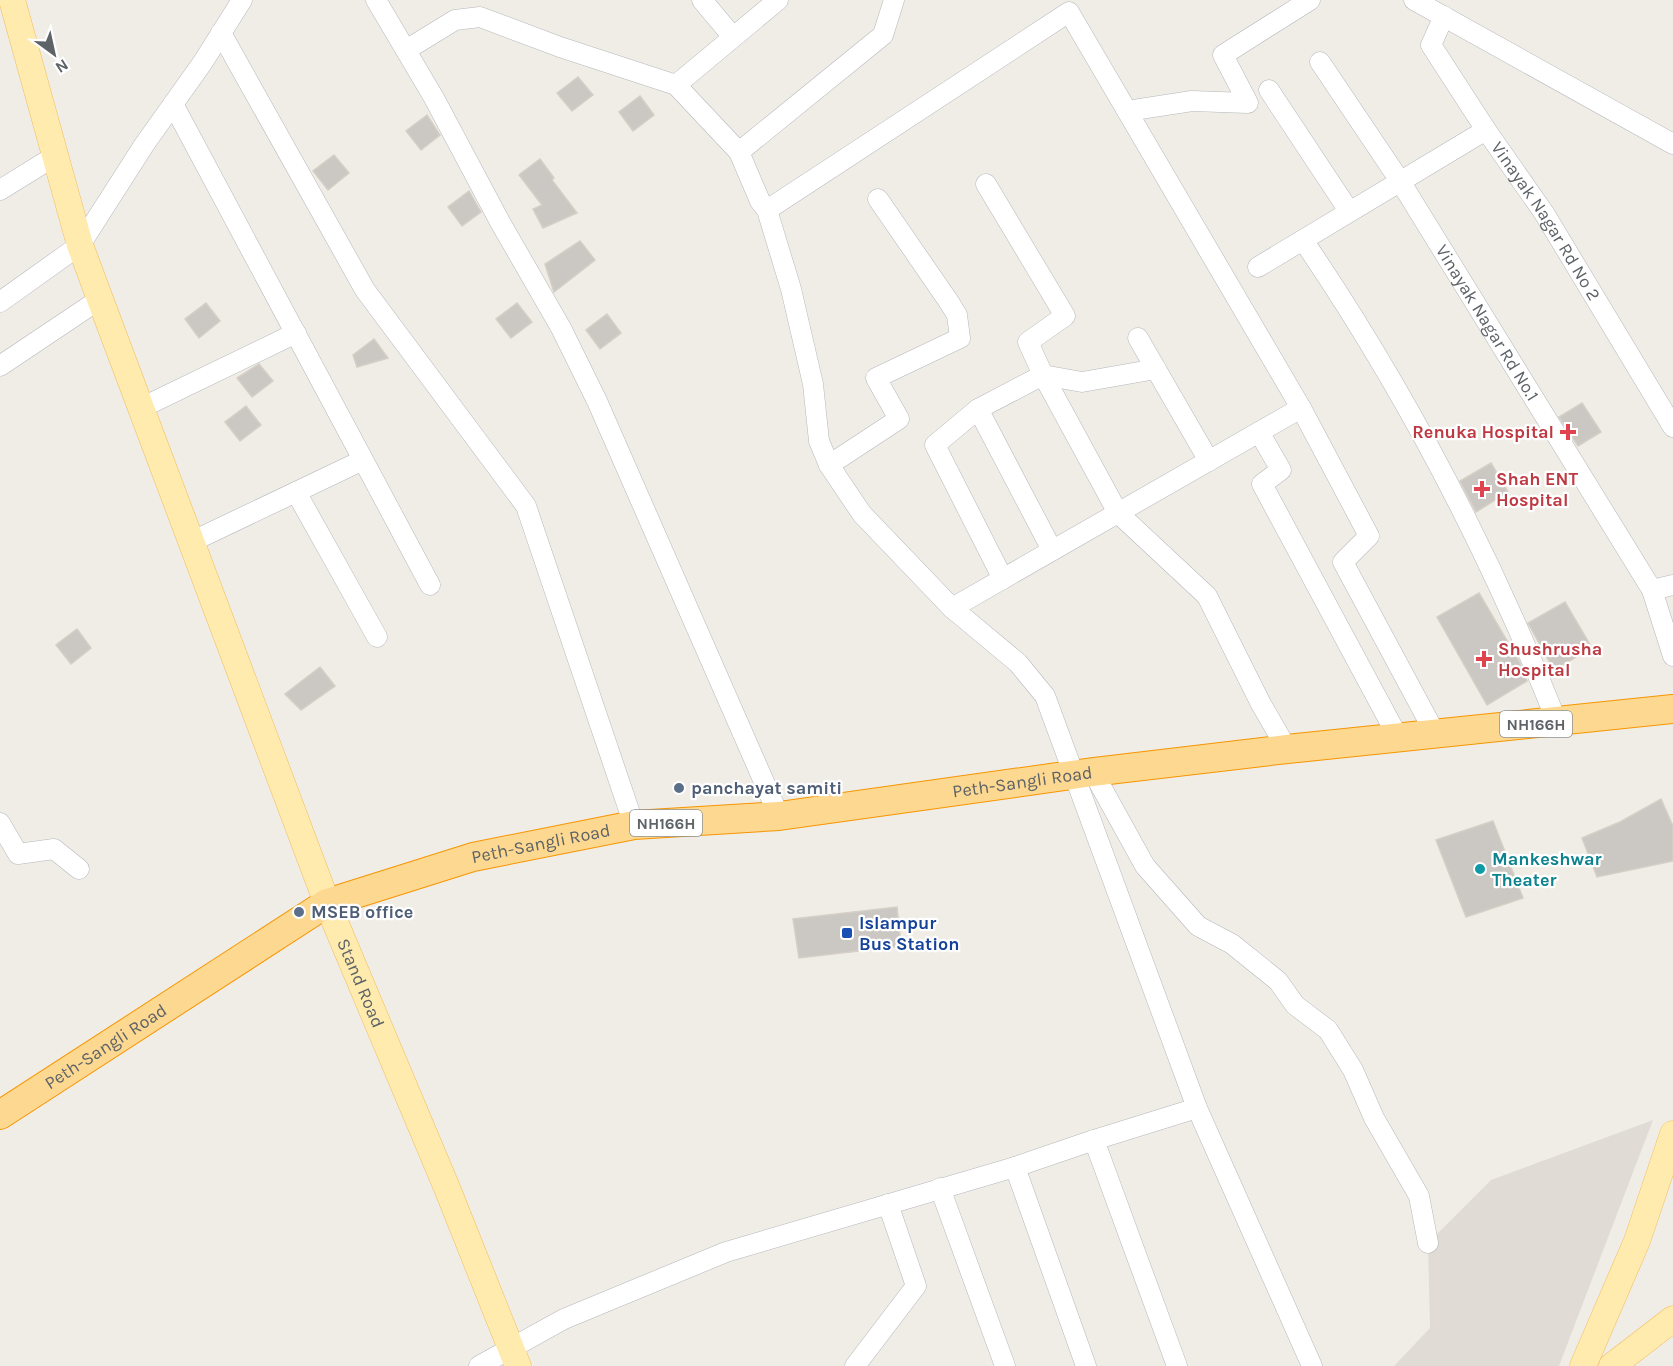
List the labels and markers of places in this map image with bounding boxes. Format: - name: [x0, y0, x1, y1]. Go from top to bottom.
- place label: Renuka Hospital: [1412, 421, 1554, 443]
- marker: Renuka Hospital: [1559, 423, 1577, 441]
- place label: Shah ENT Hospital: [1496, 468, 1578, 511]
- marker: Shah ENT Hospital: [1473, 480, 1491, 498]
- place label: Shushrusha Hospital: [1498, 638, 1602, 681]
- marker: Shushrusha Hospital: [1475, 650, 1493, 668]
- place label: panchayat samiti: [691, 777, 842, 799]
- marker: panchayat samiti: [672, 781, 686, 795]
- place label: Mankeshwar Theater: [1492, 848, 1602, 891]
- marker: Mankeshwar Theater: [1473, 862, 1487, 876]
- place label: MSEB office: [311, 901, 413, 923]
- marker: MSEB office: [292, 905, 306, 919]
- place label: Islampur Bus Station: [859, 912, 960, 955]
- marker: Islampur Bus Station: [840, 926, 854, 940]

